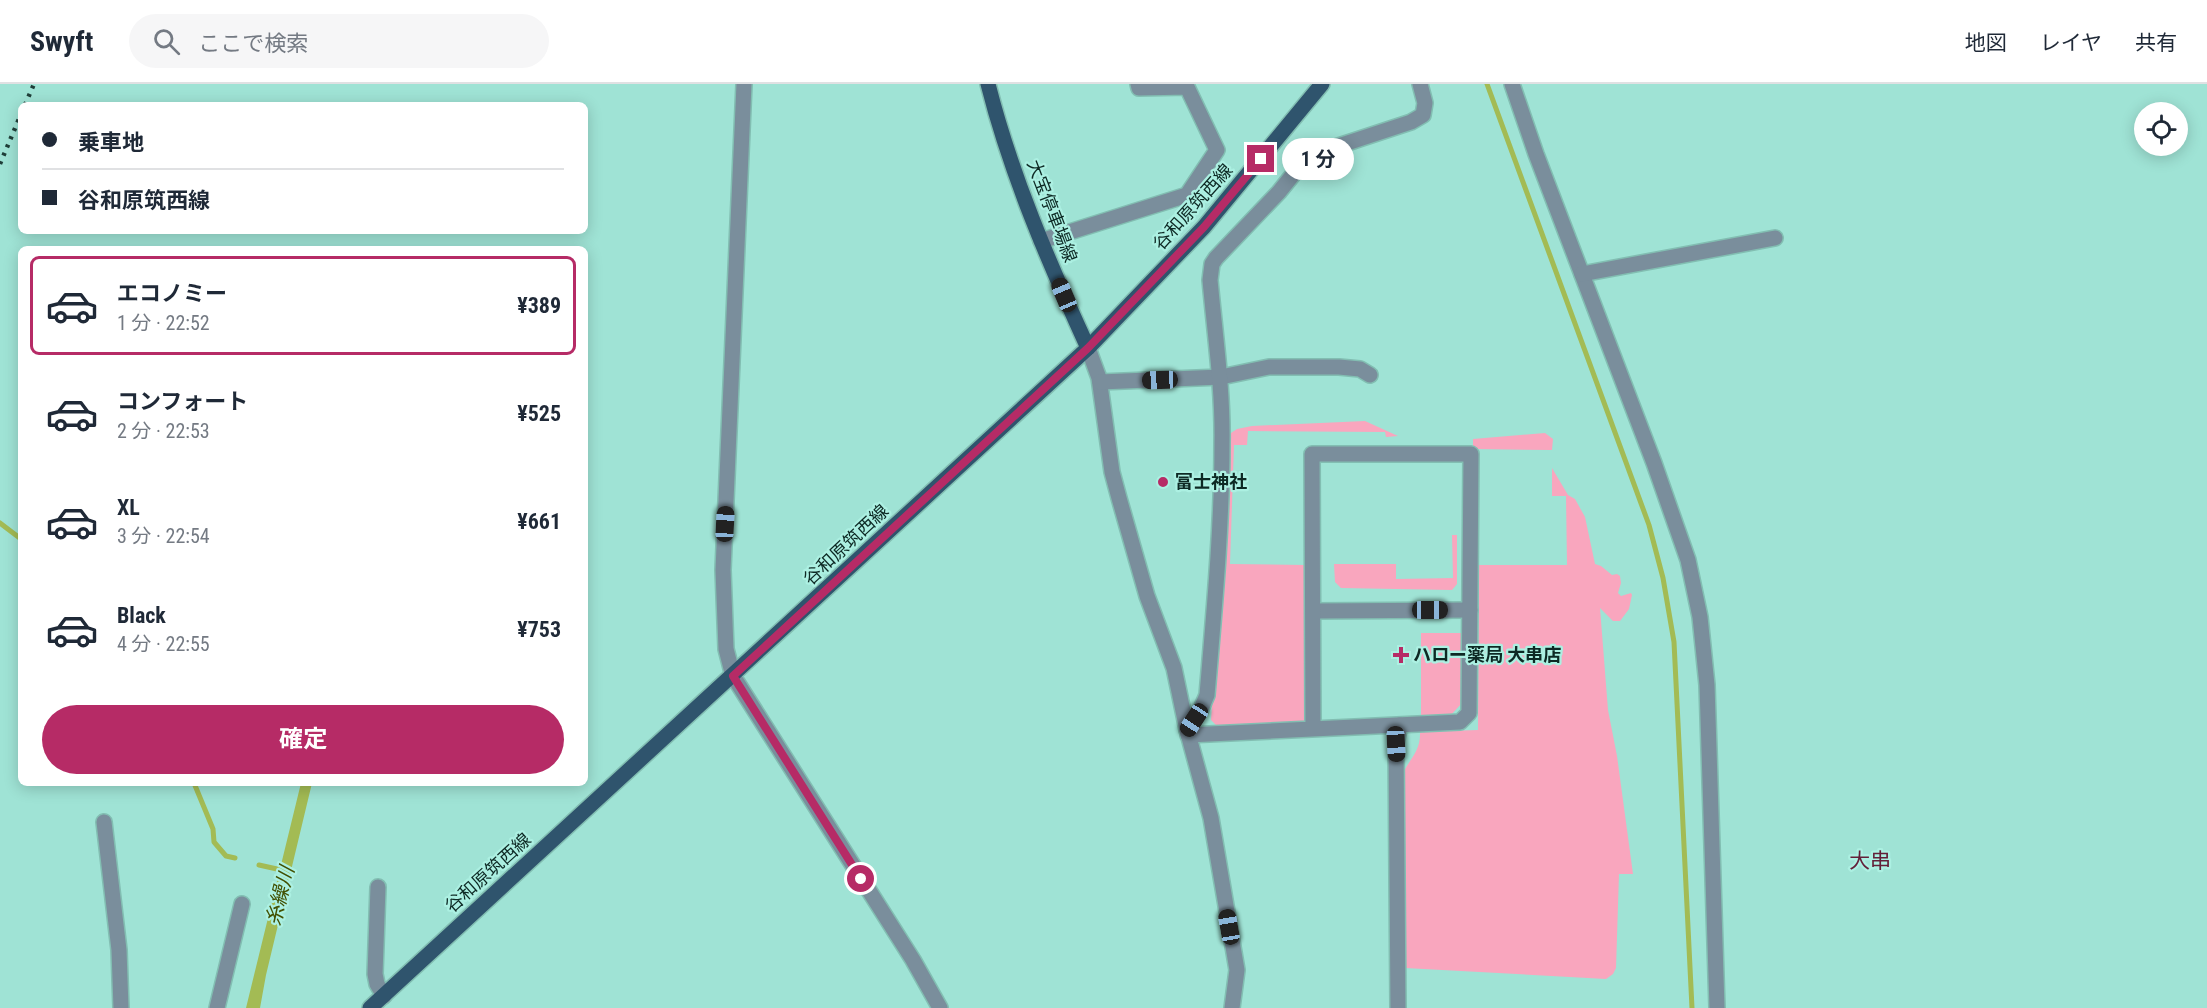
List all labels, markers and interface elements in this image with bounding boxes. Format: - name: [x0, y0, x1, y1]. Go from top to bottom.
- search box: [129, 14, 549, 68]
- text: Swyft: [30, 25, 93, 58]
- icon: search: [150, 25, 183, 58]
- text: ここで検索: [198, 31, 308, 56]
- text: 地図: [1965, 31, 2007, 55]
- text: レイヤ: [2040, 31, 2102, 55]
- text: 共有: [2135, 31, 2177, 55]
- map controls: [2134, 102, 2188, 156]
- button: locate: [2134, 102, 2188, 156]
- text: 乗車地: [78, 130, 144, 155]
- callout: 1 分: [1282, 138, 1354, 180]
- route end: [1247, 145, 1274, 172]
- text: 1 分: [1301, 147, 1335, 171]
- street label: 大宝停車場線: [1023, 157, 1082, 265]
- street label: 谷和原筑西線: [1149, 160, 1237, 254]
- text: 谷和原筑西線: [78, 188, 210, 213]
- car: [1049, 275, 1079, 315]
- icon: car: [45, 279, 99, 333]
- text: エコノミー: [117, 281, 227, 306]
- text: ¥389: [517, 293, 561, 318]
- text: 1 分 · 22:52: [117, 311, 210, 335]
- car: [1142, 370, 1178, 390]
- icon: car: [45, 387, 99, 441]
- text: コンフォート: [117, 389, 248, 414]
- text: ¥525: [517, 401, 561, 426]
- text: 2 分 · 22:53: [117, 419, 210, 443]
- place label: 富士神社: [1175, 471, 1247, 492]
- marker: 富士神社: [1156, 475, 1170, 489]
- icon: car: [45, 495, 99, 549]
- text: XL: [117, 495, 140, 520]
- street label: 谷和原筑西線: [799, 500, 892, 589]
- car: [715, 506, 735, 542]
- text: ¥661: [517, 509, 561, 534]
- text: 3 分 · 22:54: [117, 524, 210, 548]
- car: [1412, 601, 1448, 619]
- icon: car: [45, 603, 99, 657]
- text: Black: [117, 603, 166, 628]
- text: ¥753: [517, 617, 561, 642]
- text: 4 分 · 22:55: [117, 632, 210, 656]
- place label: ハロー薬局 大串店: [1413, 644, 1561, 665]
- marker: ハロー薬局 大串店: [1394, 648, 1408, 662]
- car: [1177, 700, 1211, 740]
- button: 確定: [42, 705, 564, 774]
- car: [1386, 726, 1406, 762]
- street label: 谷和原筑西線: [441, 829, 535, 917]
- district label: 大串: [1849, 849, 1891, 873]
- water label: 糸繰川: [261, 862, 299, 928]
- route start: [847, 865, 874, 892]
- car: [1217, 908, 1241, 946]

